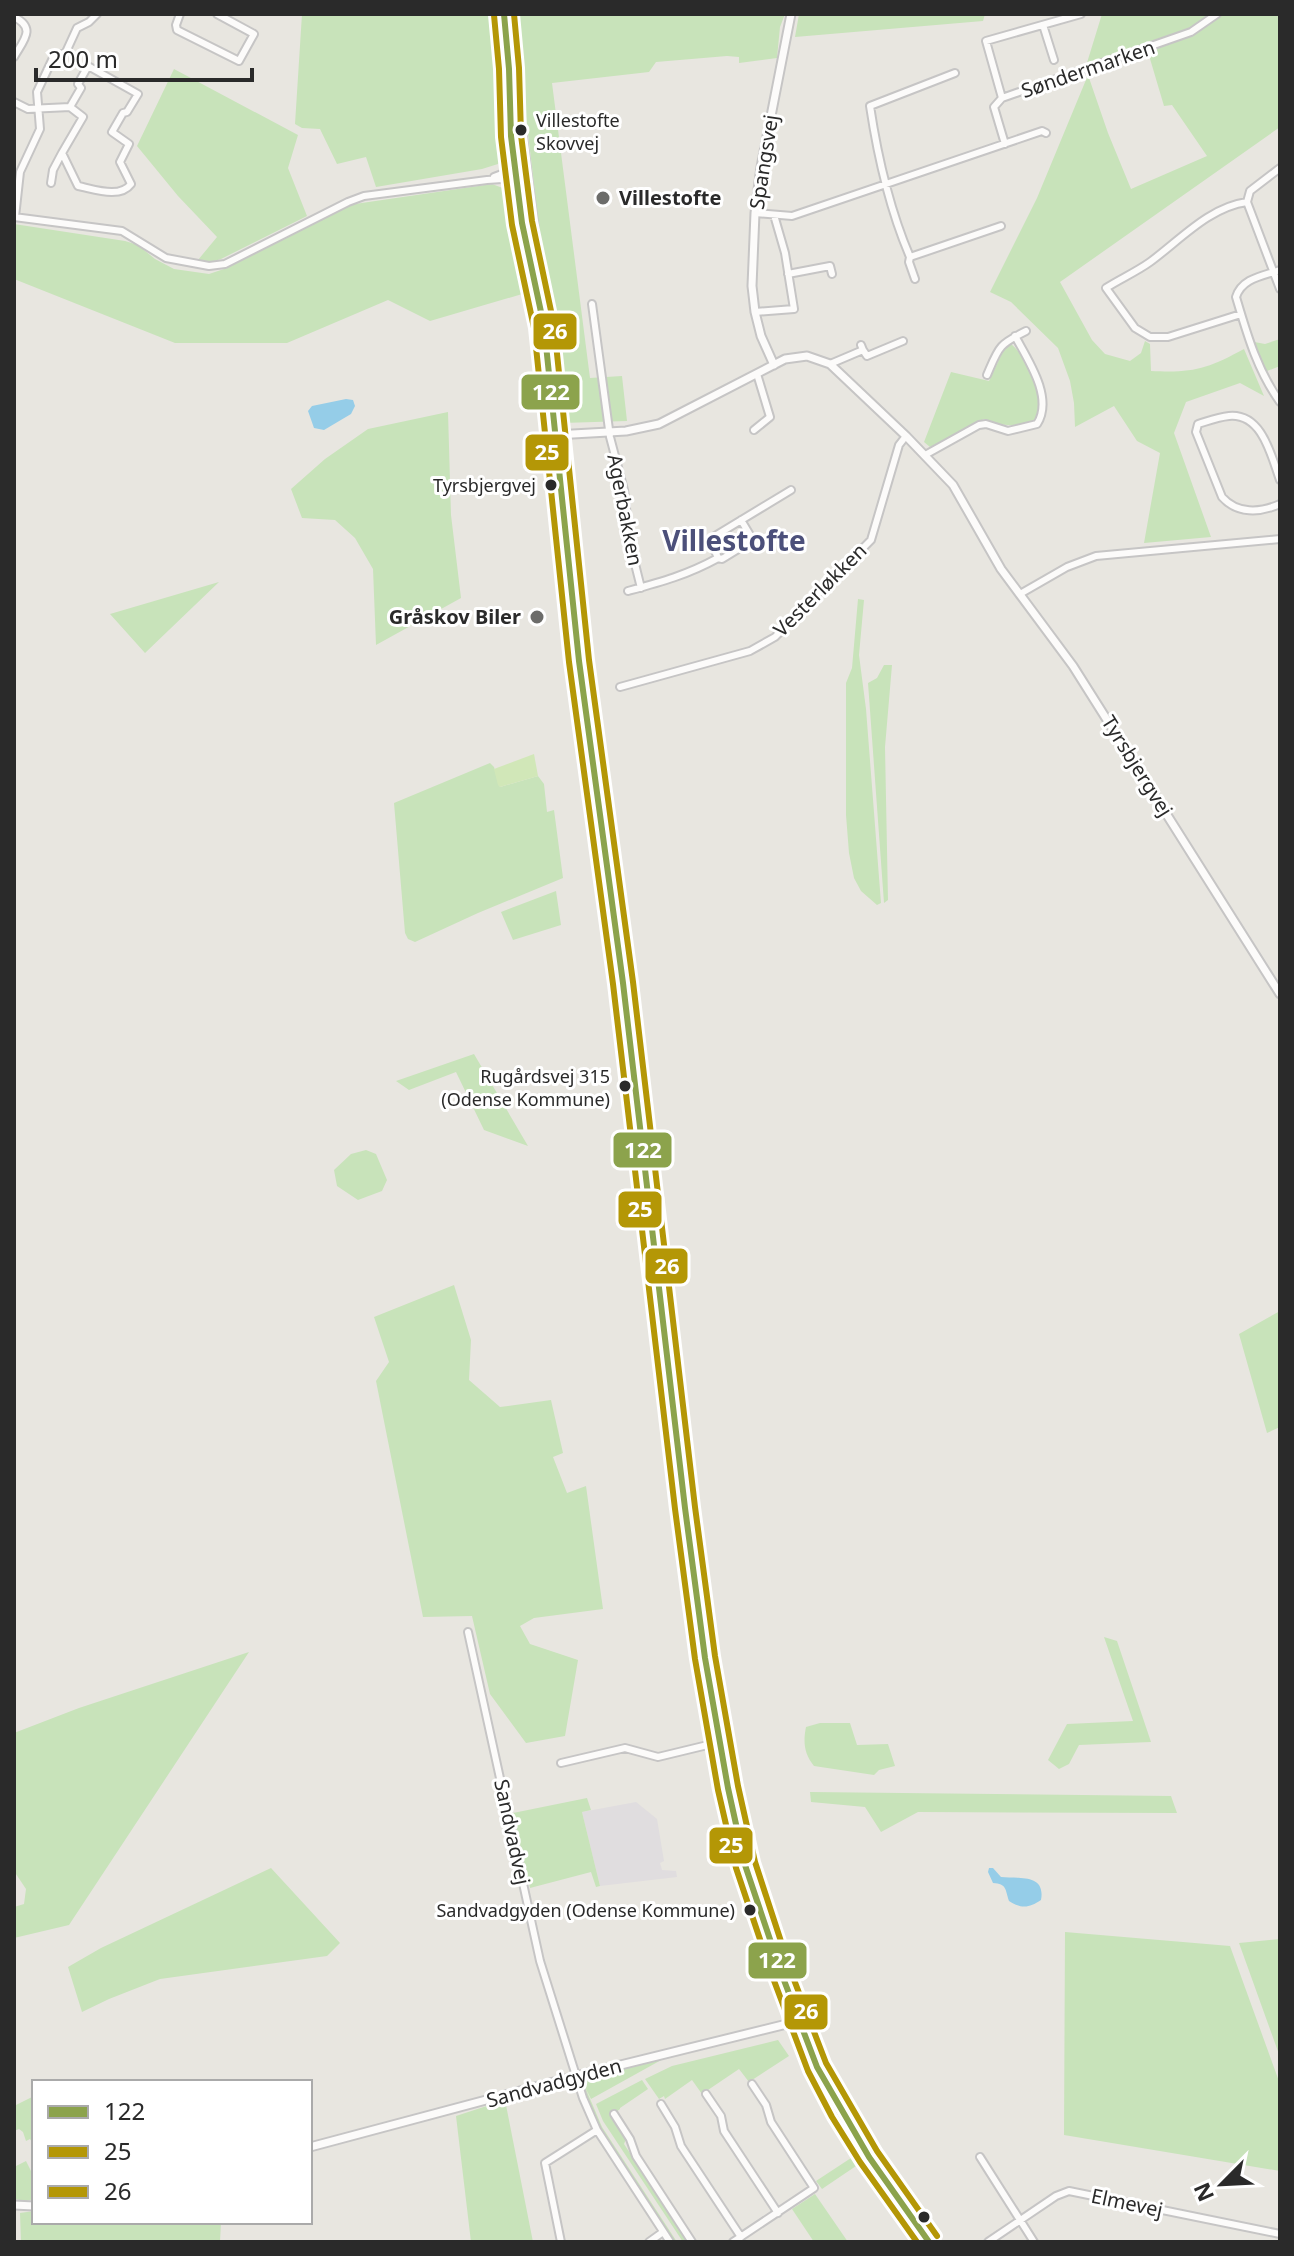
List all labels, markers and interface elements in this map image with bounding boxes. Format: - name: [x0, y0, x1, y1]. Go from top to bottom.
- scale bar: [36, 32, 252, 82]
- street label: Søndermarken: [1017, 33, 1158, 104]
- text: 200 m: [48, 42, 118, 75]
- place label: Villestofte Skovvej: [536, 108, 620, 155]
- street label: Spangsvej: [743, 113, 784, 211]
- marker: Villestofte Skovvej: [513, 122, 529, 138]
- place label: Villestofte: [619, 184, 721, 211]
- marker: Villestofte: [594, 189, 612, 207]
- line badge: 26: [532, 312, 578, 351]
- text: 26: [542, 315, 568, 345]
- line badge: 122: [520, 373, 581, 411]
- text: 122: [532, 376, 570, 406]
- line badge: 25: [524, 433, 570, 472]
- text: 25: [534, 436, 560, 466]
- street label: Agerbakken: [601, 452, 650, 568]
- place label: Tyrsbjergvej: [433, 473, 536, 497]
- marker: Tyrsbjergvej: [543, 477, 559, 493]
- district label: Villestofte: [662, 521, 806, 559]
- street label: Vesterløkken: [767, 537, 872, 642]
- place label: Gråskov Biler: [389, 603, 521, 630]
- marker: Gråskov Biler: [528, 608, 546, 626]
- street label: Tyrsbjergvej: [1096, 710, 1179, 821]
- place label: Rugårdsvej 315 (Odense Kommune): [441, 1064, 610, 1111]
- marker: Rugårdsvej 315 (Odense Kommune): [617, 1078, 633, 1094]
- line badge: 122: [612, 1131, 673, 1169]
- text: 122: [624, 1134, 662, 1164]
- line badge: 25: [617, 1190, 663, 1229]
- text: 25: [627, 1193, 653, 1223]
- line badge: 26: [644, 1247, 689, 1285]
- text: 26: [654, 1250, 680, 1280]
- street label: Sandvadvej: [488, 1777, 537, 1887]
- line badge: 25: [708, 1826, 754, 1865]
- text: 25: [718, 1829, 744, 1859]
- place label: Sandvadgyden (Odense Kommune): [436, 1898, 735, 1922]
- marker: Sandvadgyden (Odense Kommune): [742, 1902, 758, 1918]
- line badge: 122: [747, 1941, 808, 1980]
- text: 122: [758, 1944, 796, 1974]
- line badge: 26: [783, 1993, 829, 2031]
- text: 26: [793, 1995, 819, 2025]
- street label: Sandvadgyden: [483, 2051, 624, 2114]
- legend: [32, 2080, 312, 2224]
- text: 122: [104, 2094, 145, 2127]
- text: 25: [104, 2134, 131, 2167]
- north arrow: [1182, 2144, 1262, 2224]
- text: 26: [104, 2174, 131, 2207]
- text: N: [1185, 2178, 1220, 2207]
- street label: Elmevej: [1089, 2182, 1165, 2223]
- unlabelled marker: [916, 2209, 932, 2225]

